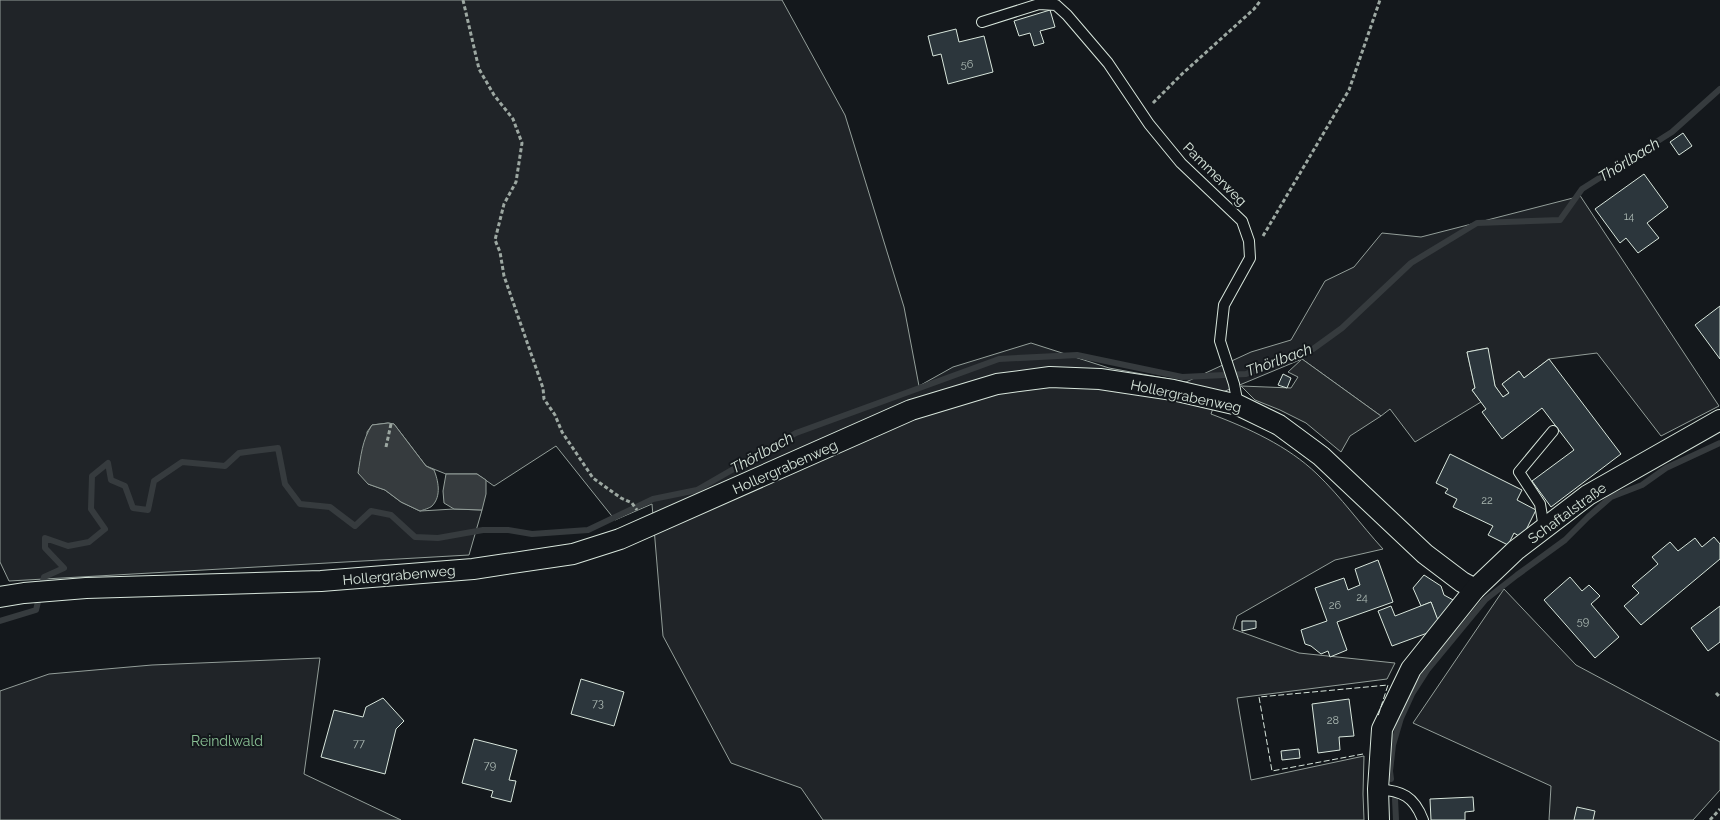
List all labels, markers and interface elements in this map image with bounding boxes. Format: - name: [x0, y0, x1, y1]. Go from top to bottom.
- house number: 56: [961, 58, 974, 71]
- water label: Thörlbach: [1595, 134, 1663, 186]
- street label: Pammerweg: [1180, 139, 1250, 209]
- house number: 14: [1624, 210, 1634, 223]
- water label: Thörlbach: [1244, 340, 1314, 380]
- street label: Hollergrabenweg: [1129, 376, 1243, 416]
- water label: Thörlbach: [727, 428, 797, 478]
- street label: Hollergrabenweg: [730, 437, 840, 497]
- street label: Schaftalstraße: [1525, 479, 1609, 547]
- house number: 22: [1481, 494, 1493, 507]
- street label: Hollergrabenweg: [342, 562, 456, 588]
- house number: 24: [1356, 591, 1368, 604]
- house number: 26: [1329, 599, 1342, 612]
- house number: 59: [1577, 615, 1589, 628]
- house number: 73: [592, 697, 604, 710]
- house number: 28: [1327, 714, 1339, 727]
- park label: Reindlwald: [191, 733, 263, 749]
- house number: 77: [353, 737, 365, 750]
- house number: 79: [484, 759, 496, 772]

